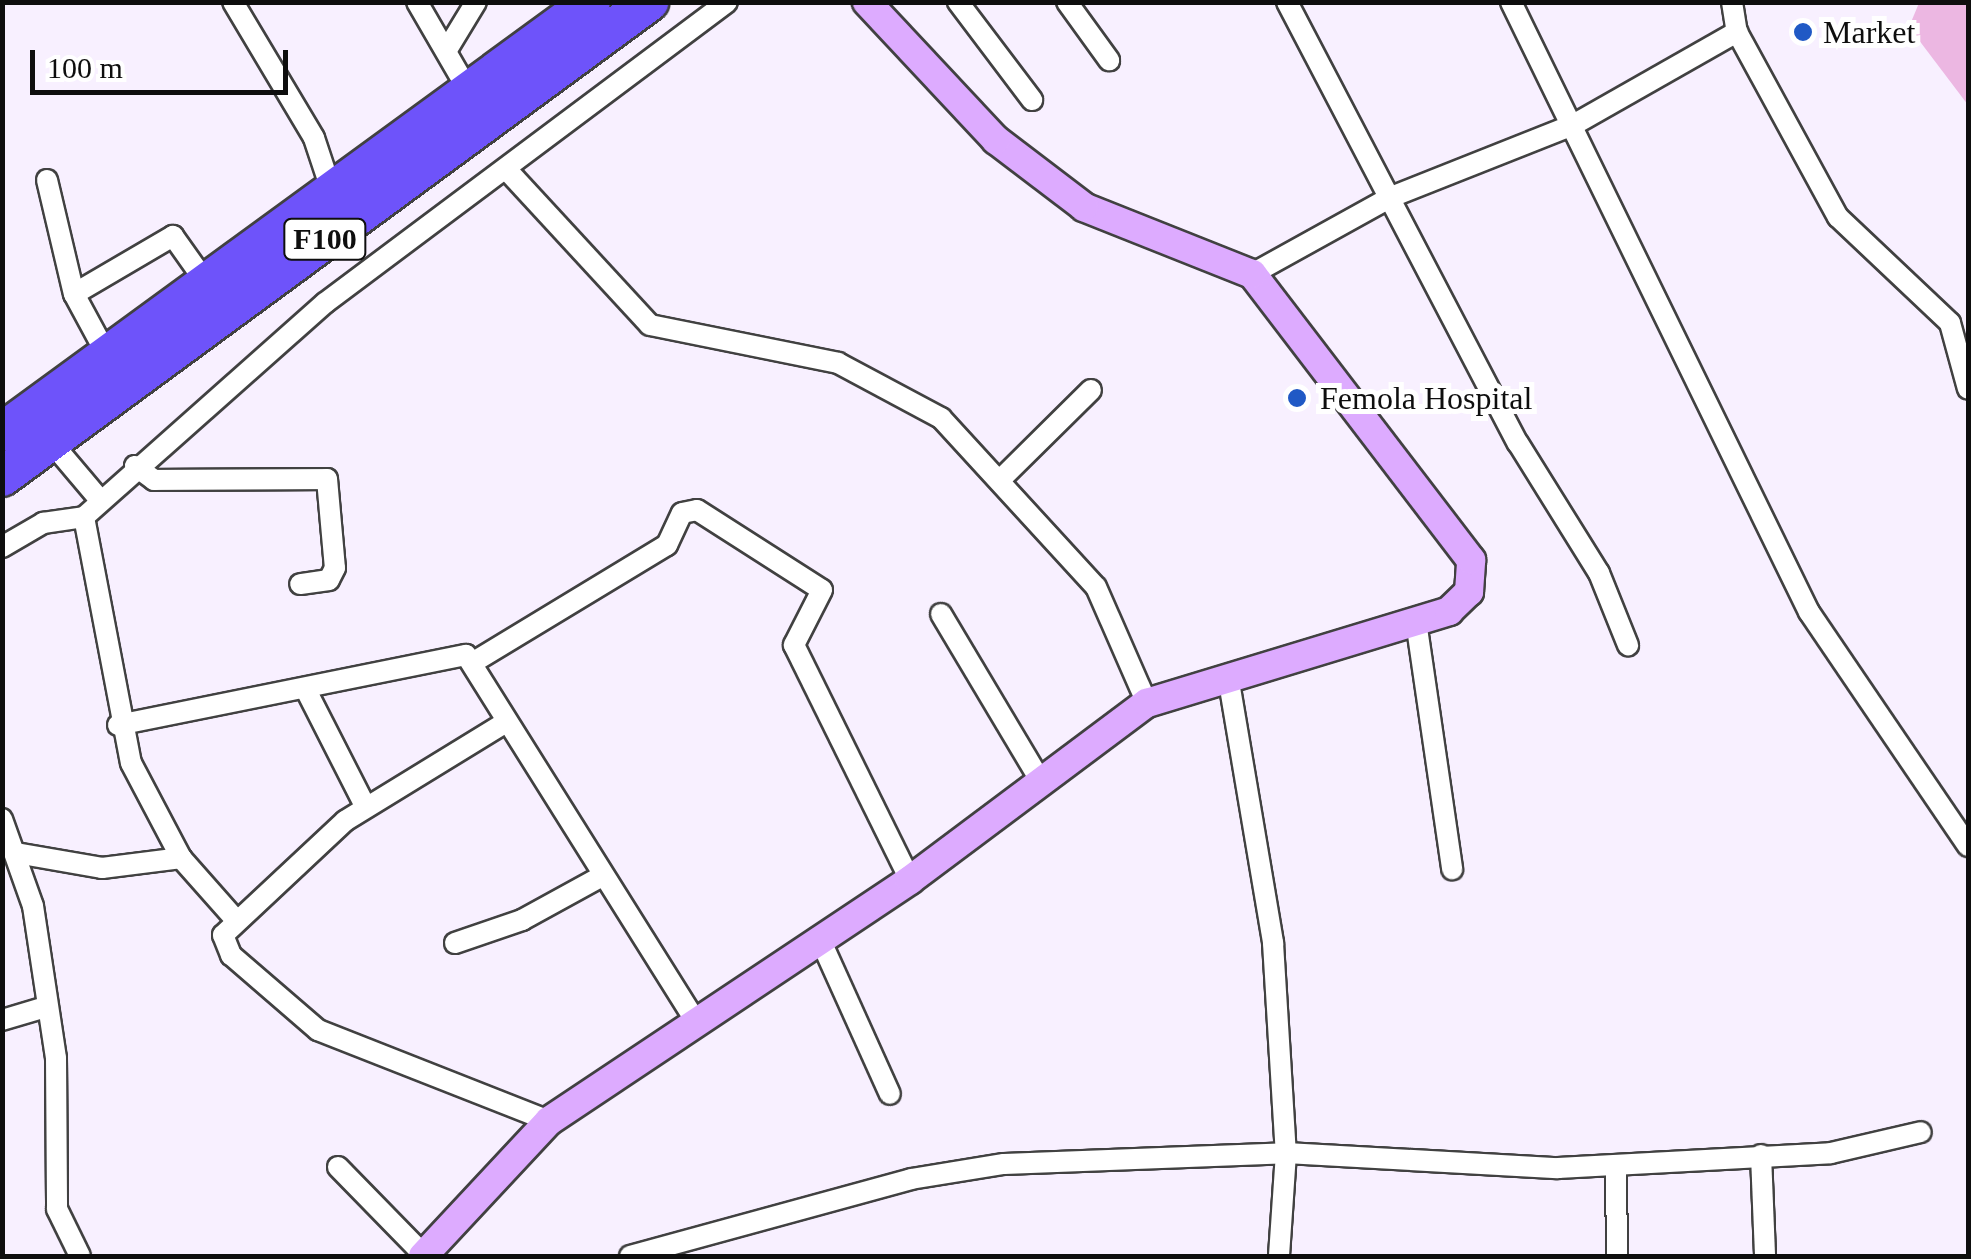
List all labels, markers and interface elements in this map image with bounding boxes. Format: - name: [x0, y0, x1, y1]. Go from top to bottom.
- place label: Market: [1823, 13, 1915, 51]
- marker: Market: [1792, 21, 1814, 43]
- scale bar: [35, 30, 292, 92]
- text: 100 m: [47, 51, 123, 84]
- road number: F100: [282, 214, 368, 264]
- place label: Femola Hospital: [1320, 379, 1532, 417]
- marker: Femola Hospital: [1284, 385, 1310, 411]

